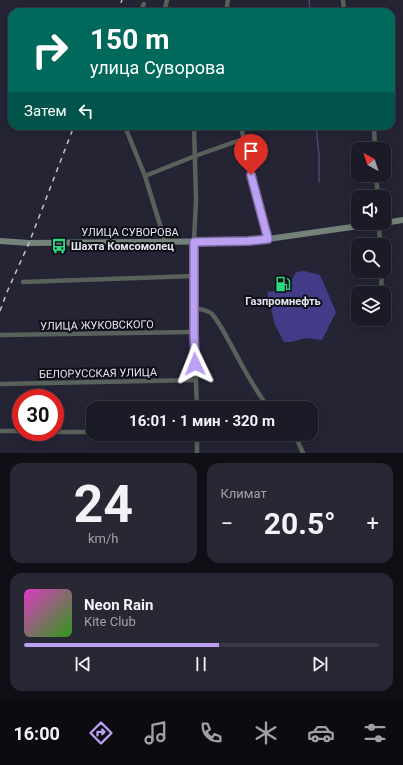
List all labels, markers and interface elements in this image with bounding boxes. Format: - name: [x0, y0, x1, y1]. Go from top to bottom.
- text: 150 m: [90, 23, 169, 56]
- icon: right: [24, 24, 76, 76]
- text: улица Суворова: [90, 57, 225, 78]
- icon: left: [75, 100, 97, 122]
- text: Затем: [24, 102, 67, 120]
- pin: [234, 134, 268, 175]
- icon: arrive: [240, 140, 262, 162]
- north arrow: [351, 142, 391, 182]
- map controls: [351, 142, 391, 326]
- button: sound: [351, 190, 391, 230]
- street label: УЛИЦА СУВОРОВА: [81, 226, 179, 239]
- bus stop icon: Шахта Комсомолец: [50, 237, 68, 255]
- button: search: [351, 238, 391, 278]
- place label: Шахта Комсомолец: [71, 240, 174, 253]
- fuel station icon: Газпромнефть: [274, 275, 292, 293]
- button: layers: [351, 286, 391, 326]
- place label: Газпромнефть: [245, 295, 321, 308]
- street label: УЛИЦА ЖУКОВСКОГО: [40, 318, 154, 333]
- position arrow: [174, 343, 216, 385]
- street label: БЕЛОРУССКАЯ УЛИЦА: [39, 366, 158, 381]
- speed limit sign: 30: [12, 389, 64, 441]
- text: 16:01 · 1 мин · 320 m: [129, 412, 275, 430]
- text: 24: [73, 474, 133, 535]
- text: Климат: [221, 486, 267, 501]
- text: 20.5°: [264, 506, 336, 541]
- text: −: [221, 511, 233, 536]
- text: +: [367, 511, 379, 536]
- text: km/h: [88, 531, 119, 546]
- text: Neon Rain: [84, 596, 153, 614]
- text: Kite Club: [84, 614, 136, 629]
- icon: previous: [72, 653, 94, 675]
- icon: pause: [190, 653, 212, 675]
- icon: next: [309, 653, 331, 675]
- icon: directions: [87, 719, 115, 747]
- icon: music: [142, 719, 170, 747]
- icon: phone: [197, 719, 225, 747]
- icon: climate: [252, 719, 280, 747]
- icon: car: [307, 719, 335, 747]
- icon: filters: [361, 719, 389, 747]
- text: 16:00: [13, 723, 60, 744]

